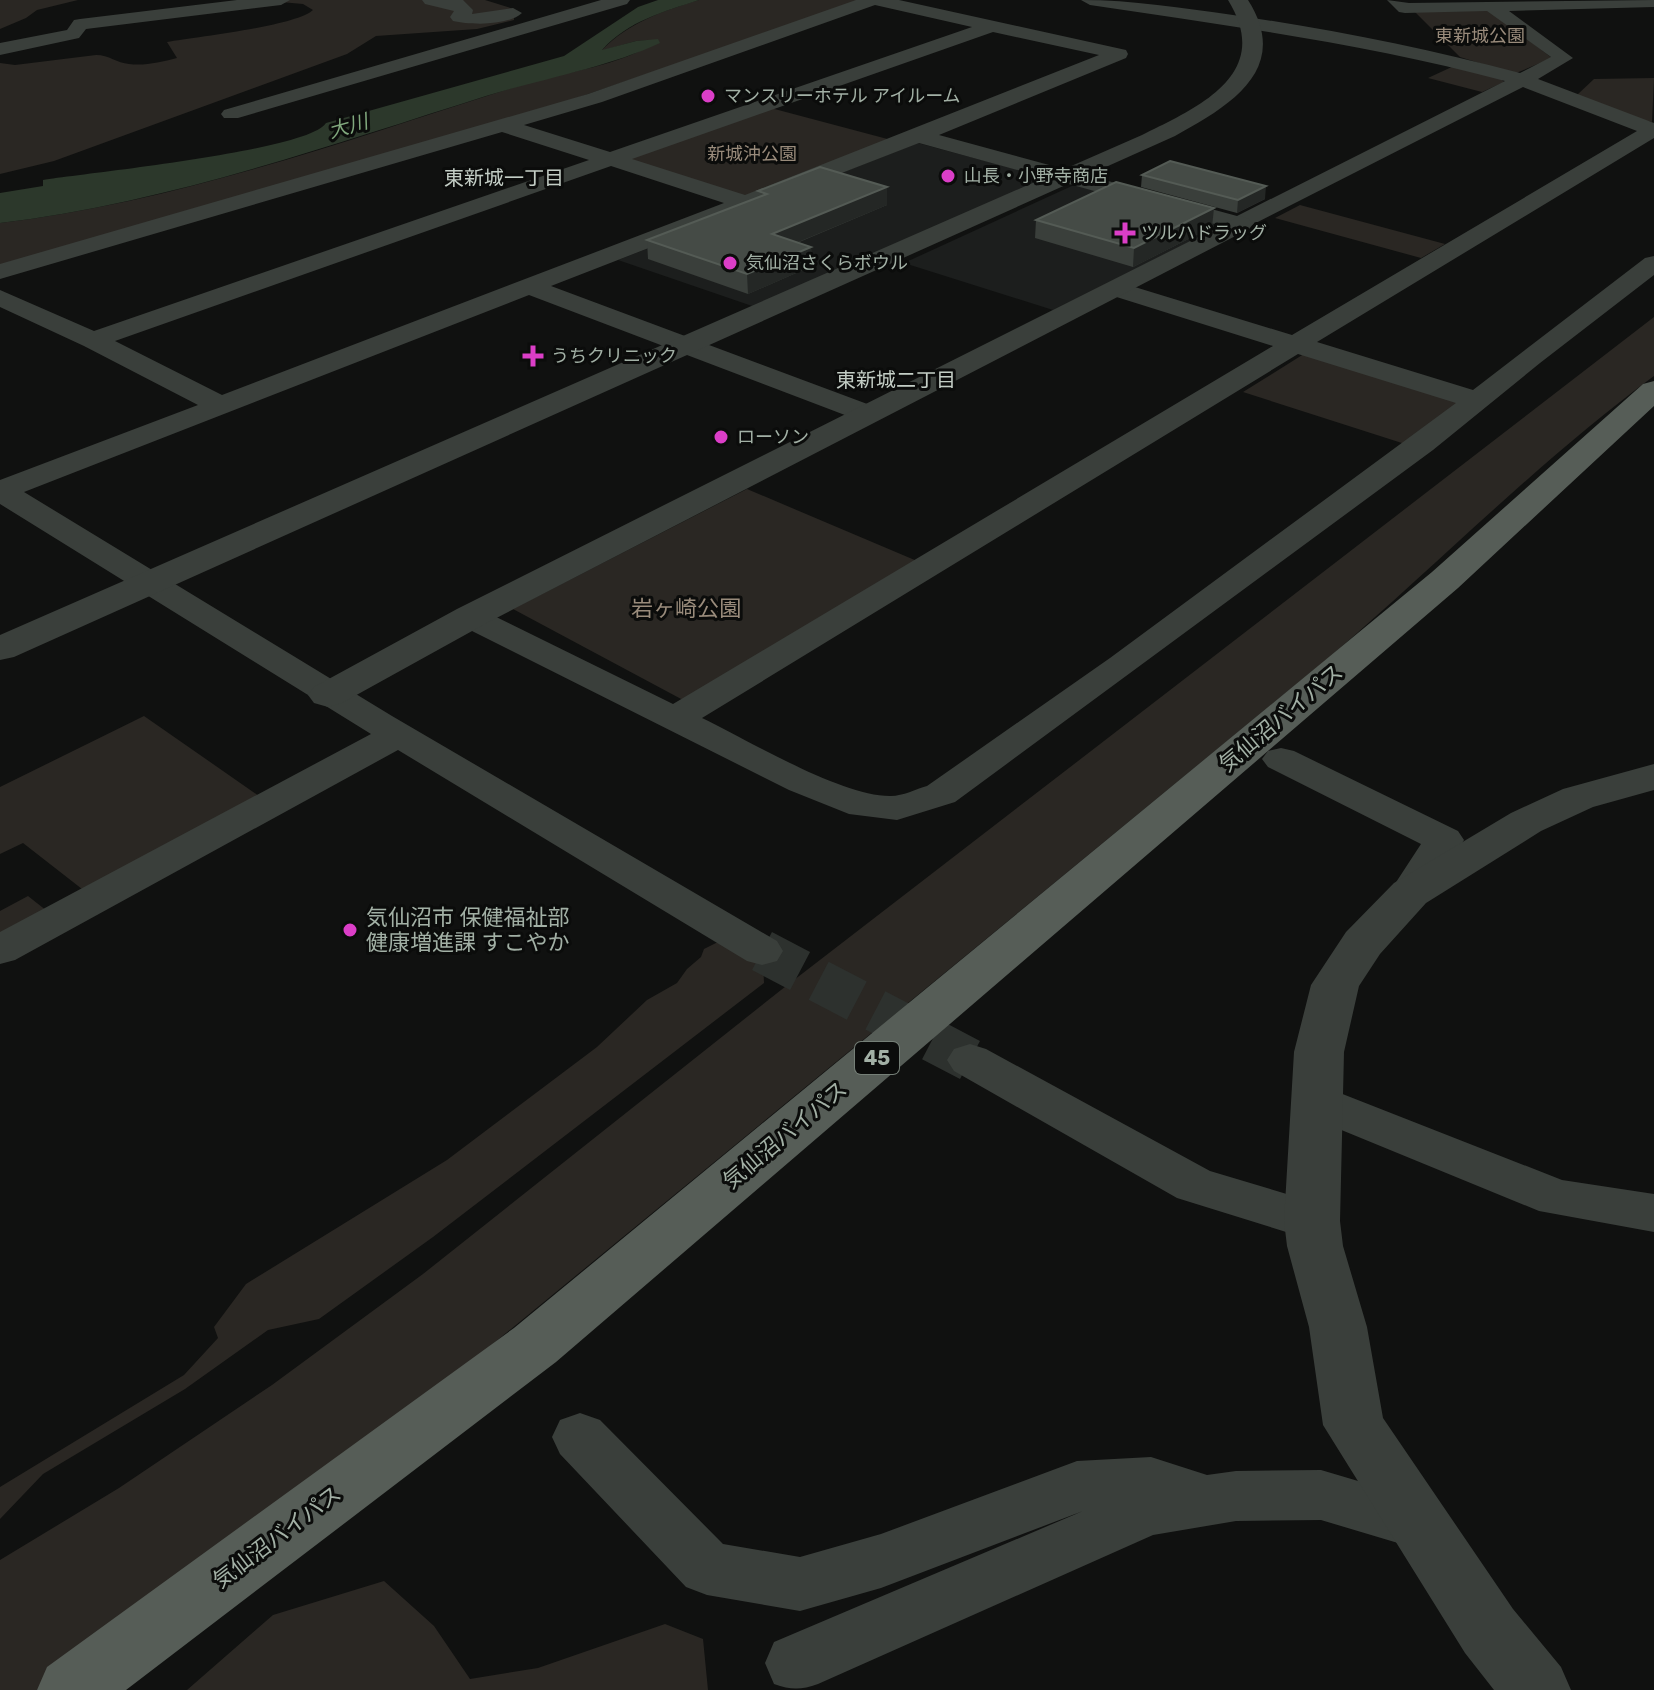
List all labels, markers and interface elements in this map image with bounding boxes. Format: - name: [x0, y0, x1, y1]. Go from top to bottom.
- park label: 東新城公園: [1435, 25, 1525, 47]
- place label: マンスリーホテル アイルーム: [724, 85, 961, 107]
- marker: マンスリーホテル アイルーム: [699, 87, 717, 105]
- water label: 大川: [325, 108, 372, 143]
- park label: 新城沖公園: [707, 143, 797, 165]
- place label: 山長・小野寺商店: [964, 165, 1108, 187]
- district label: 東新城一丁目: [444, 166, 564, 190]
- marker: 山長・小野寺商店: [939, 167, 957, 185]
- place label: ツルハドラッグ: [1141, 222, 1267, 244]
- marker: ツルハドラッグ: [1116, 224, 1134, 242]
- place label: 気仙沼さくらボウル: [746, 252, 908, 274]
- marker: 気仙沼さくらボウル: [721, 254, 739, 272]
- marker: うちクリニック: [522, 345, 544, 367]
- place label: うちクリニック: [551, 345, 677, 367]
- district label: 東新城二丁目: [836, 368, 956, 392]
- place label: ローソン: [737, 426, 809, 448]
- marker: ローソン: [712, 428, 730, 446]
- park label: 岩ヶ崎公園: [631, 595, 741, 622]
- street label: 気仙沼バイパス: [1214, 658, 1348, 778]
- place label: 気仙沼市 保健福祉部 健康増進課 すこやか: [366, 904, 569, 956]
- marker: 気仙沼市 保健福祉部 健康増進課 すこやか: [341, 921, 359, 939]
- road number: 45: [855, 1042, 899, 1074]
- street label: 気仙沼バイパス: [718, 1075, 852, 1195]
- street label: 気仙沼バイパス: [208, 1480, 346, 1594]

